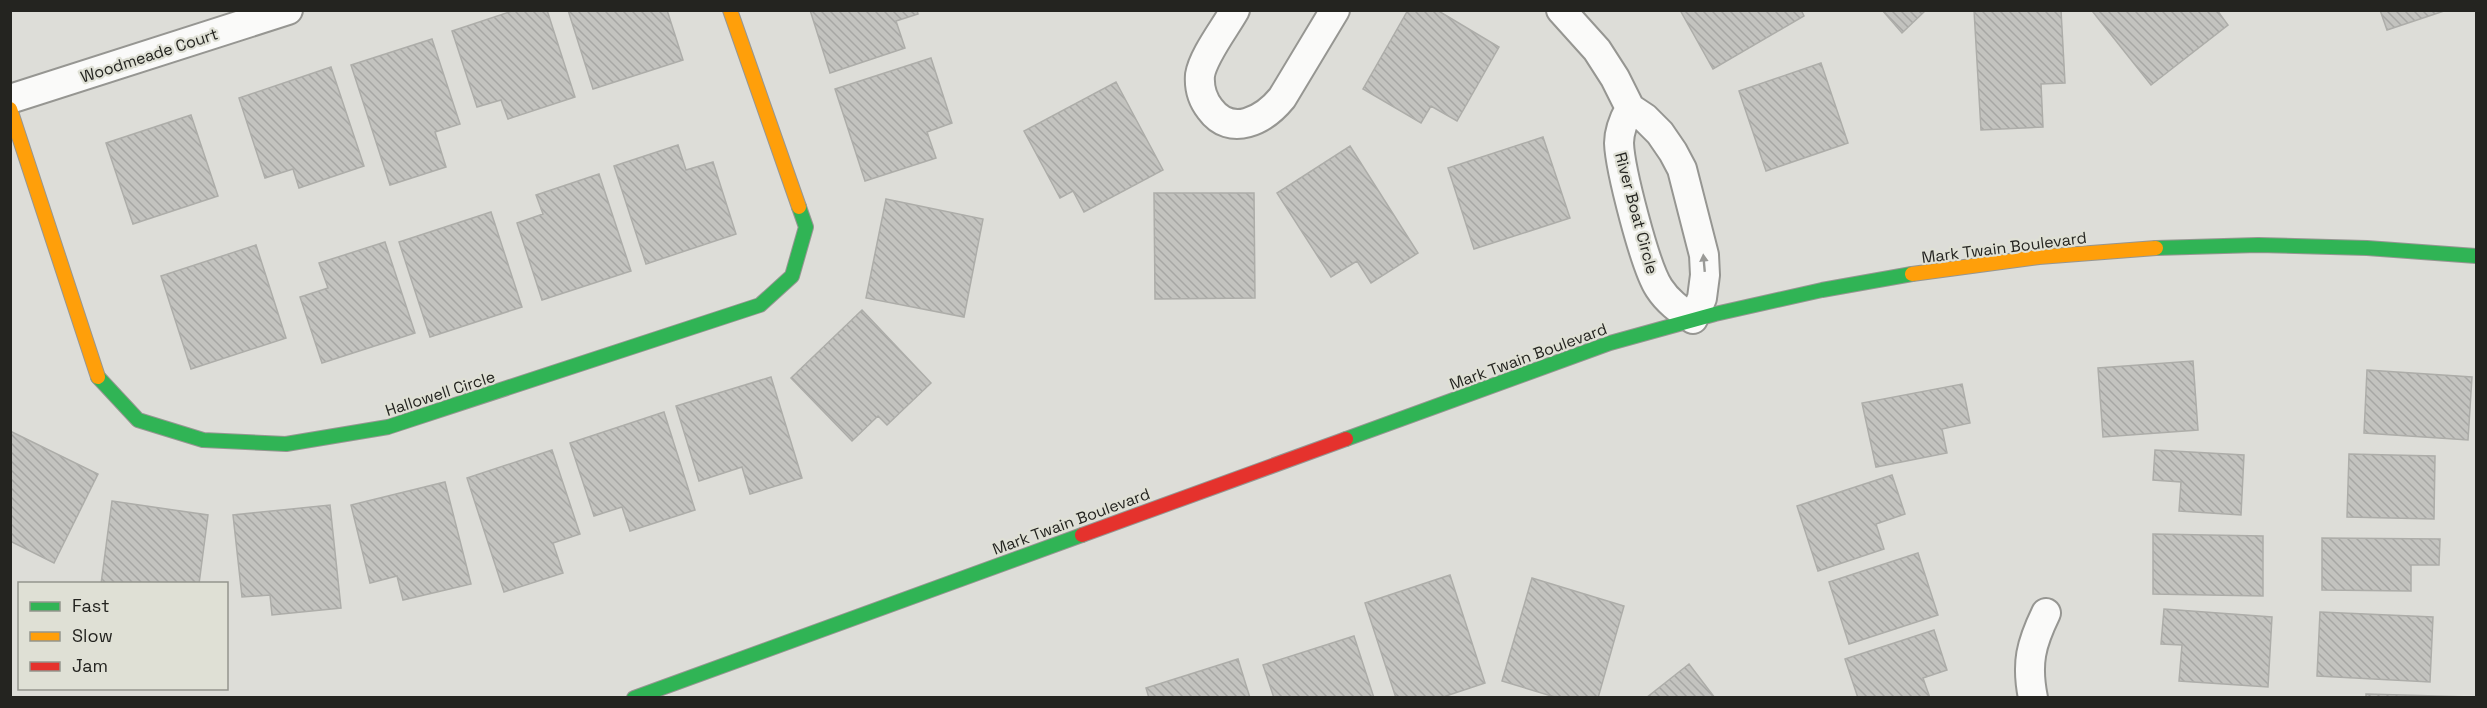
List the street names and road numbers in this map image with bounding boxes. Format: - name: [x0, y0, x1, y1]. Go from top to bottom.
- street label: Woodmeade Court: [78, 23, 221, 88]
- street label: River Boat Circle: [1610, 150, 1663, 276]
- street label: Mark Twain Boulevard: [1920, 227, 2088, 268]
- street label: Mark Twain Boulevard: [1446, 318, 1610, 395]
- street label: Hallowell Circle: [383, 366, 498, 421]
- street label: Mark Twain Boulevard: [989, 483, 1153, 560]

